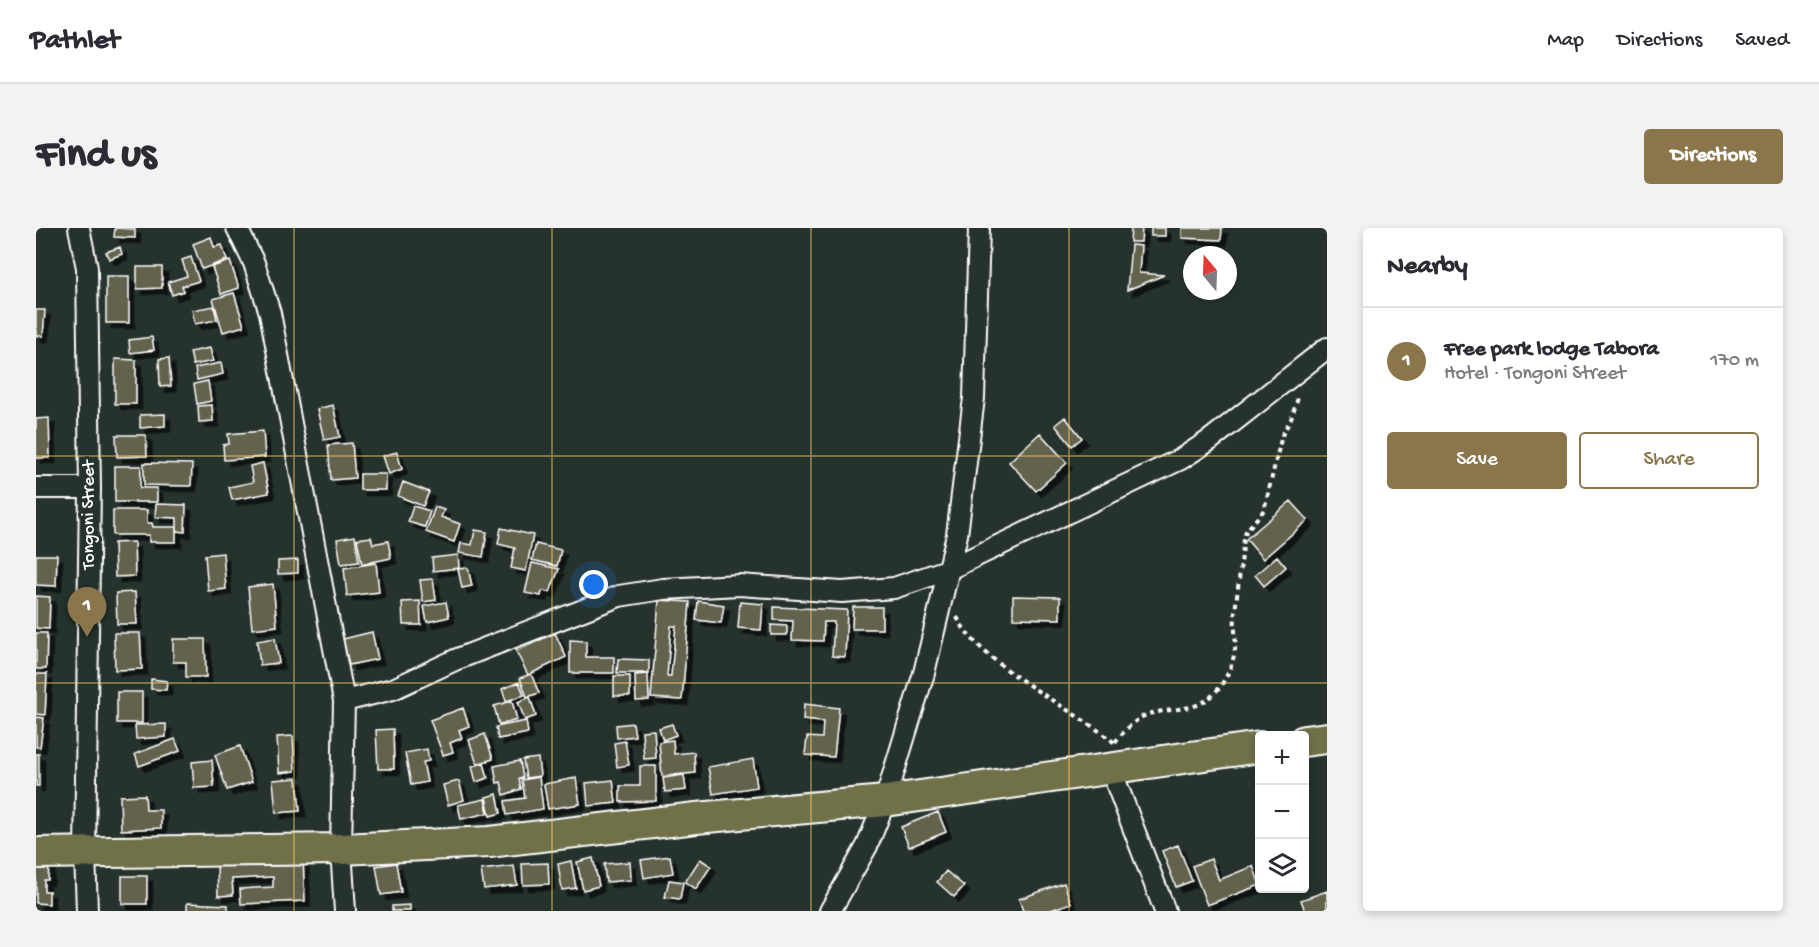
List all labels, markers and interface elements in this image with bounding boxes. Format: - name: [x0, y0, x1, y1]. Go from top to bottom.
- text: Pathlet: [30, 25, 120, 58]
- text: Map: [1547, 29, 1584, 54]
- text: Directions: [1617, 29, 1702, 54]
- text: Saved: [1735, 29, 1789, 54]
- button: Directions: [1644, 129, 1783, 184]
- text: Find us: [36, 132, 156, 181]
- north arrow: [1183, 246, 1237, 300]
- text: Nearby: [1387, 252, 1468, 283]
- text: Free park lodge Tabora: [1444, 337, 1659, 363]
- text: 1: [1402, 350, 1411, 373]
- text: 170 m: [1710, 350, 1759, 373]
- text: Hotel · Tongoni Street: [1444, 363, 1626, 386]
- button: Save: [1387, 432, 1567, 489]
- button: Share: [1579, 432, 1759, 489]
- street label: Tongoni Street: [79, 459, 100, 571]
- your location: [579, 570, 608, 599]
- pin: 1: [68, 588, 106, 637]
- map controls: [1255, 731, 1309, 893]
- button: +: [1255, 731, 1309, 785]
- button: −: [1255, 785, 1309, 839]
- button: layers: [1255, 839, 1309, 893]

